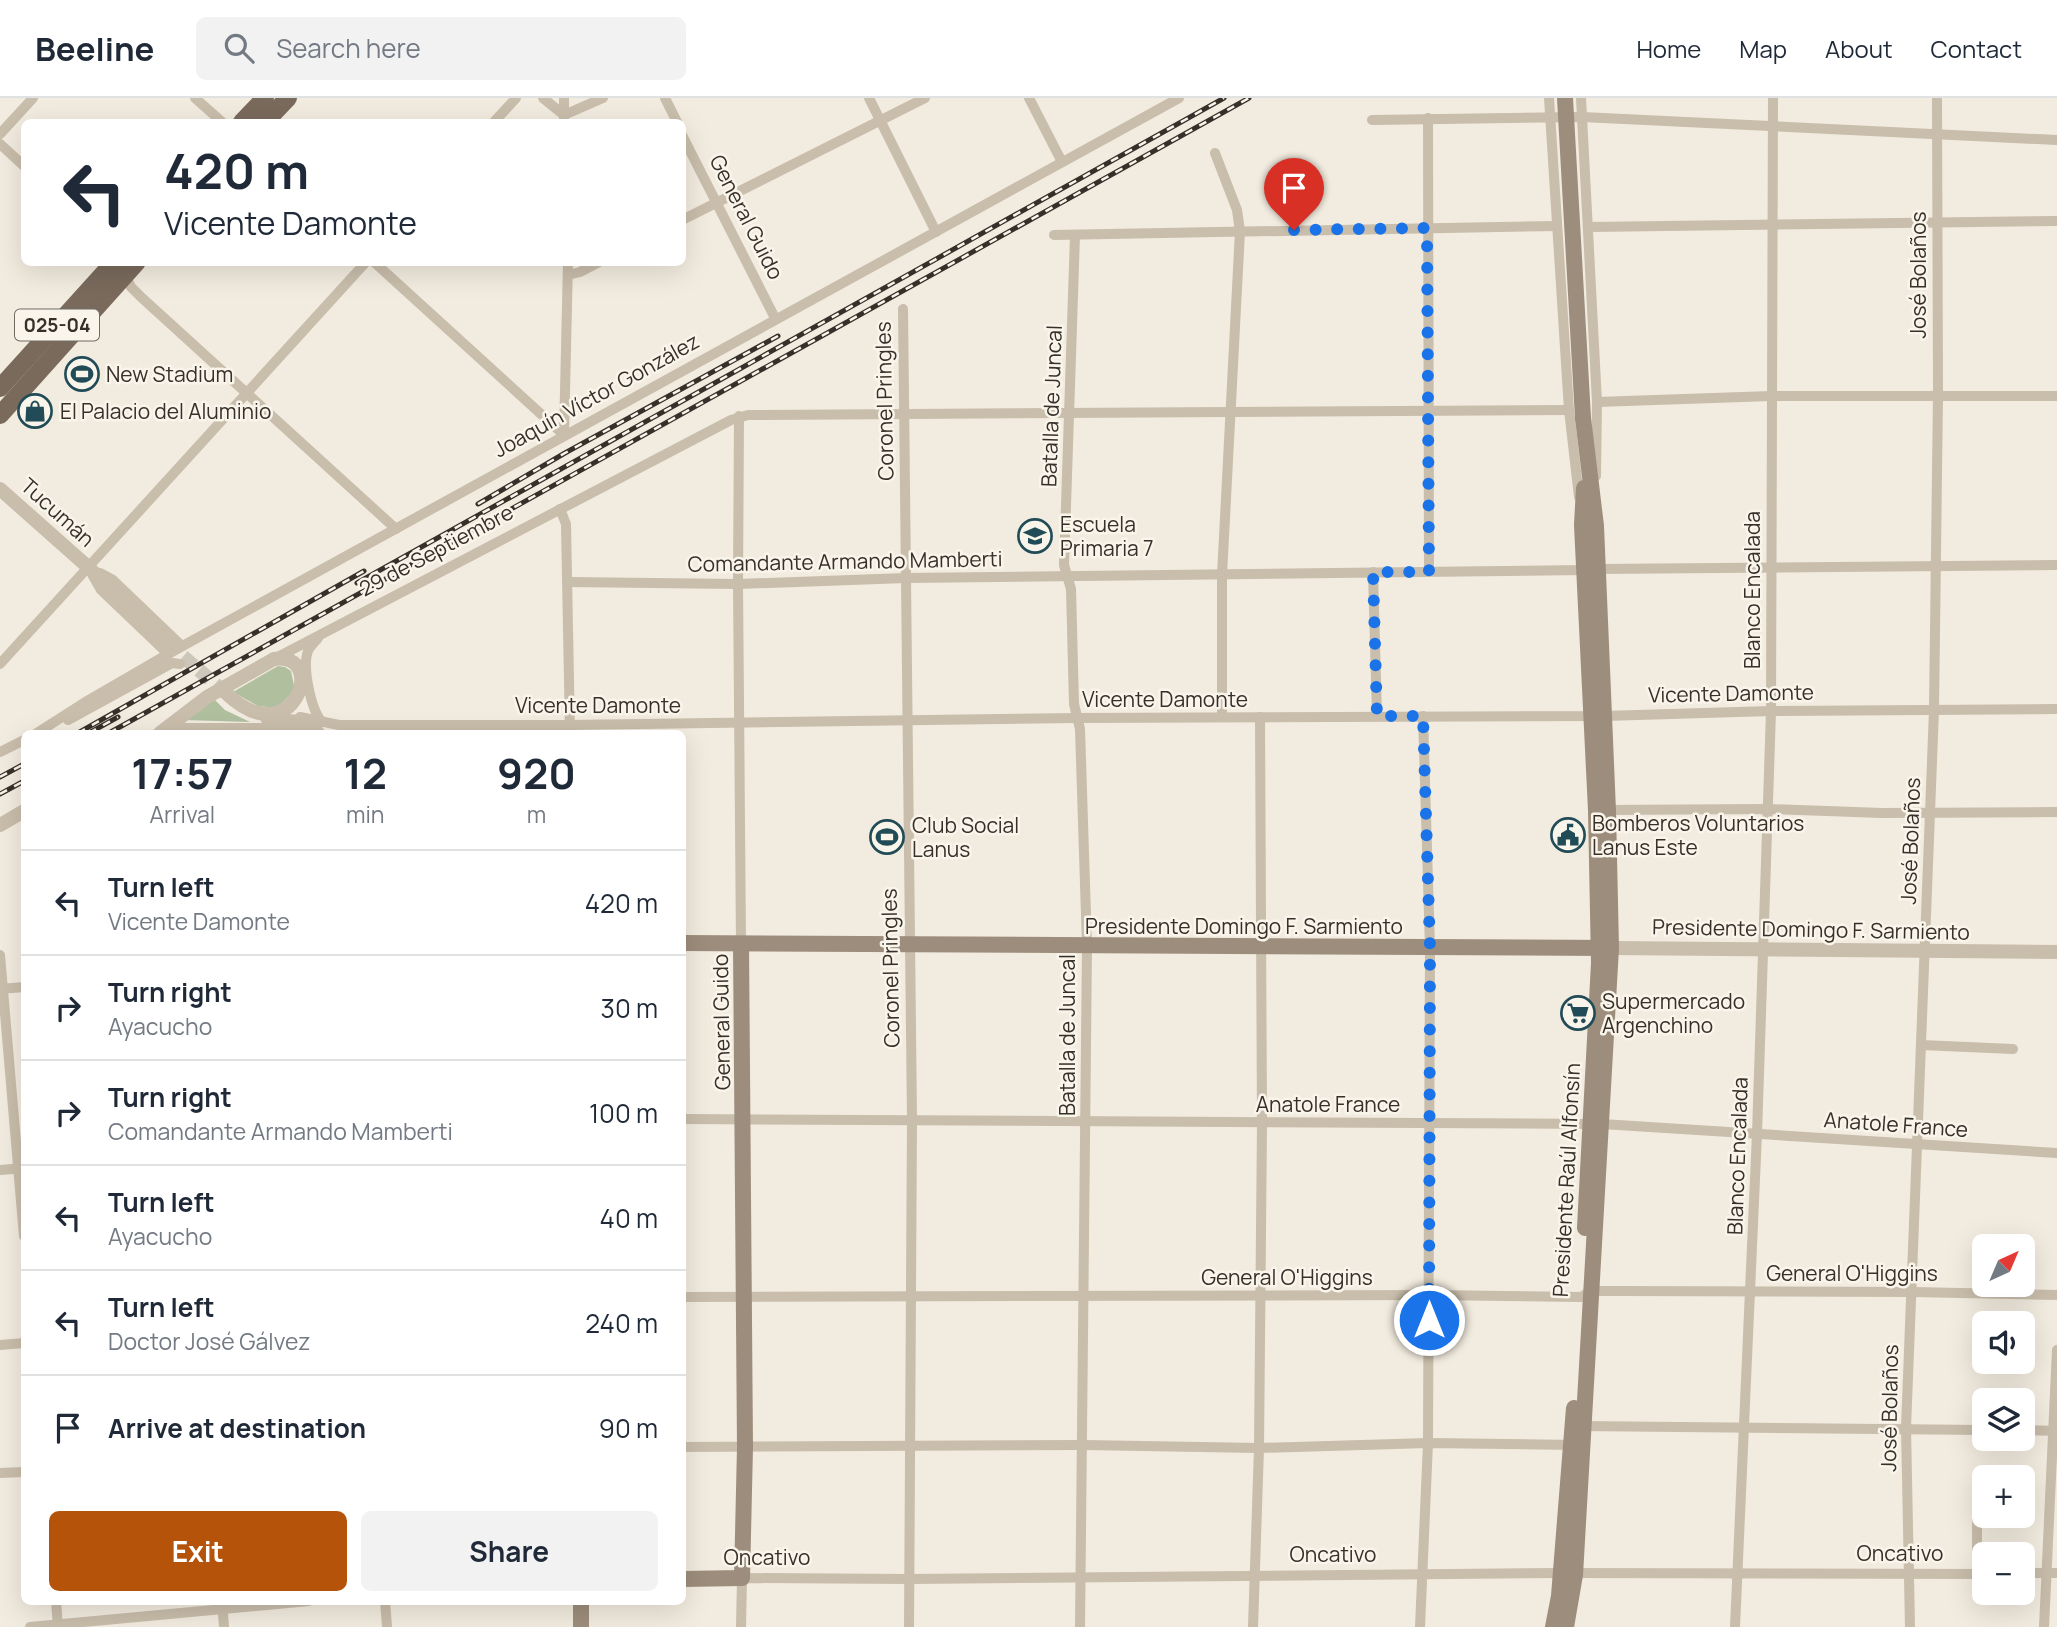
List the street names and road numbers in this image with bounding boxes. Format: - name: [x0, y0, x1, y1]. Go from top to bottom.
- street label: General Guido: [704, 150, 790, 284]
- street label: José Bolaños: [1904, 211, 1932, 339]
- road number: 025-04: [15, 310, 99, 341]
- street label: Coronel Pringles: [869, 321, 899, 481]
- street label: Batalla de Juncal: [1034, 325, 1068, 487]
- street label: Joaquín Víctor González: [488, 327, 704, 463]
- street label: Tucumán: [15, 471, 101, 553]
- street label: 29 de Septiembre: [354, 498, 518, 602]
- street label: Blanco Encalada: [1738, 511, 1766, 669]
- street label: Comandante Armando Mamberti: [687, 544, 1003, 578]
- street label: Vicente Damonte: [1648, 678, 1814, 708]
- street label: Vicente Damonte: [1082, 685, 1248, 713]
- street label: Vicente Damonte: [515, 691, 681, 719]
- street label: José Bolaños: [1894, 777, 1926, 905]
- street label: Coronel Pringles: [875, 888, 905, 1048]
- street label: Presidente Domingo F. Sarmiento: [1085, 912, 1403, 940]
- street label: Presidente Domingo F. Sarmiento: [1652, 912, 1970, 946]
- street label: General Guido: [706, 954, 736, 1090]
- street label: Batalla de Juncal: [1053, 954, 1081, 1116]
- street label: Presidente Raúl Alfonsín: [1546, 1062, 1586, 1298]
- street label: Blanco Encalada: [1720, 1077, 1754, 1235]
- street label: Anatole France: [1256, 1090, 1400, 1118]
- street label: Anatole France: [1823, 1105, 1969, 1143]
- street label: General O'Higgins: [1766, 1259, 1938, 1287]
- street label: General O'Higgins: [1201, 1263, 1373, 1291]
- street label: José Bolaños: [1874, 1344, 1904, 1472]
- street label: Oncativo: [1857, 1539, 1943, 1567]
- street label: Oncativo: [1290, 1540, 1376, 1568]
- street label: Oncativo: [724, 1543, 810, 1571]

